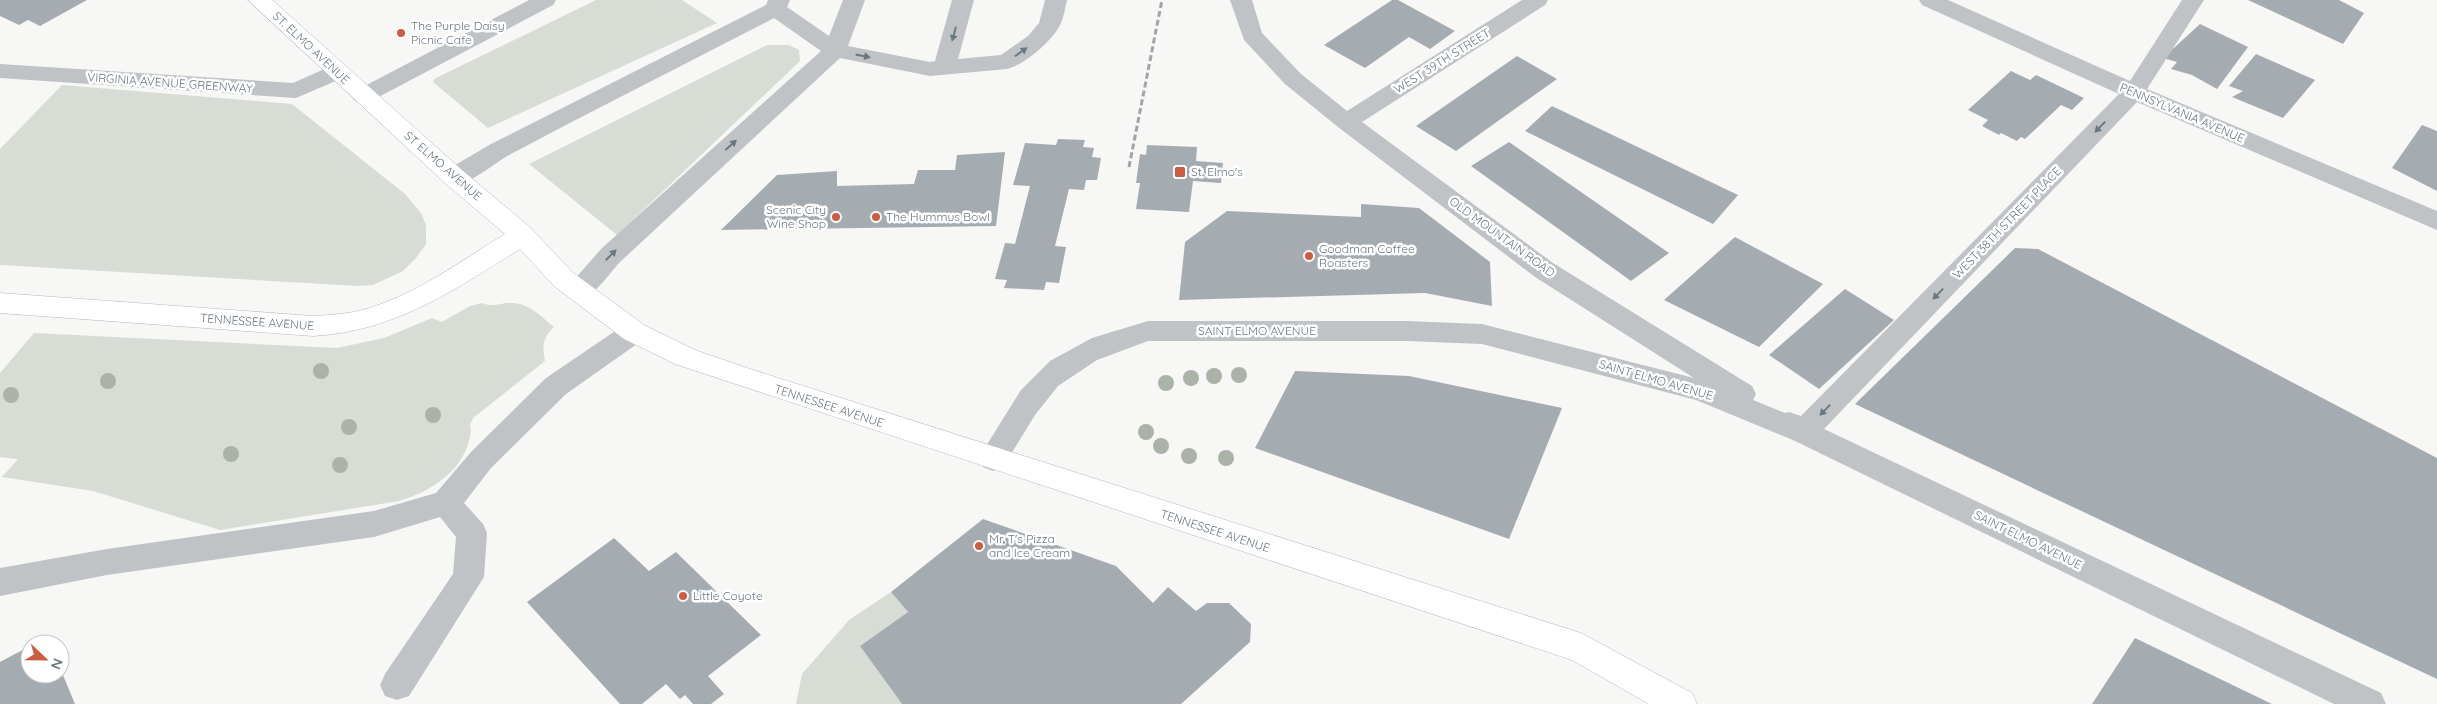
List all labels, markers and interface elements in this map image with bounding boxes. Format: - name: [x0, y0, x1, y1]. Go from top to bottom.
- street label: ST. ELMO AVENUE: [270, 8, 353, 87]
- place label: The Purple Daisy Picnic Cafe: [411, 18, 505, 47]
- street label: WEST 39TH STREET: [1391, 25, 1493, 96]
- one-way arrow: [949, 26, 957, 41]
- marker: The Purple Daisy Picnic Cafe: [395, 27, 407, 39]
- one-way arrow: [1014, 47, 1028, 57]
- one-way arrow: [855, 52, 871, 60]
- street label: VIRGINIA AVENUE GREENWAY: [87, 69, 254, 96]
- street label: PENNSYLVANIA AVENUE: [2118, 79, 2247, 146]
- one-way arrow: [2094, 121, 2106, 133]
- street label: ST ELMO AVENUE: [401, 128, 486, 204]
- one-way arrow: [725, 139, 737, 151]
- street label: WEST 38TH STREET PLACE: [1949, 163, 2064, 282]
- place label: St. Elmo's: [1191, 164, 1243, 179]
- marker: St. Elmo's: [1173, 165, 1187, 179]
- street label: OLD MOUNTAIN ROAD: [1447, 193, 1558, 280]
- place label: Scenic City Wine Shop: [766, 202, 826, 231]
- place label: The Hummus Bowl: [886, 209, 990, 224]
- marker: Scenic City Wine Shop: [830, 211, 842, 223]
- marker: The Hummus Bowl: [870, 211, 882, 223]
- place label: Goodman Coffee Roasters: [1319, 241, 1415, 270]
- one-way arrow: [605, 249, 617, 261]
- marker: Goodman Coffee Roasters: [1303, 250, 1315, 262]
- one-way arrow: [1932, 287, 1944, 299]
- street label: TENNESSEE AVENUE: [199, 310, 315, 333]
- street label: SAINT ELMO AVENUE: [1198, 323, 1316, 338]
- street label: SAINT ELMO AVENUE: [1597, 356, 1715, 403]
- street label: TENNESSEE AVENUE: [772, 381, 886, 430]
- one-way arrow: [1819, 404, 1831, 416]
- street label: TENNESSEE AVENUE: [1158, 506, 1272, 555]
- street label: SAINT ELMO AVENUE: [1972, 507, 2085, 572]
- place label: Mr. T's Pizza and Ice Cream: [989, 531, 1070, 560]
- marker: Mr. T's Pizza and Ice Cream: [973, 540, 985, 552]
- place label: Little Coyote: [693, 588, 763, 603]
- marker: Little Coyote: [677, 590, 689, 602]
- north arrow: [20, 634, 70, 684]
- text: N: [47, 656, 67, 672]

